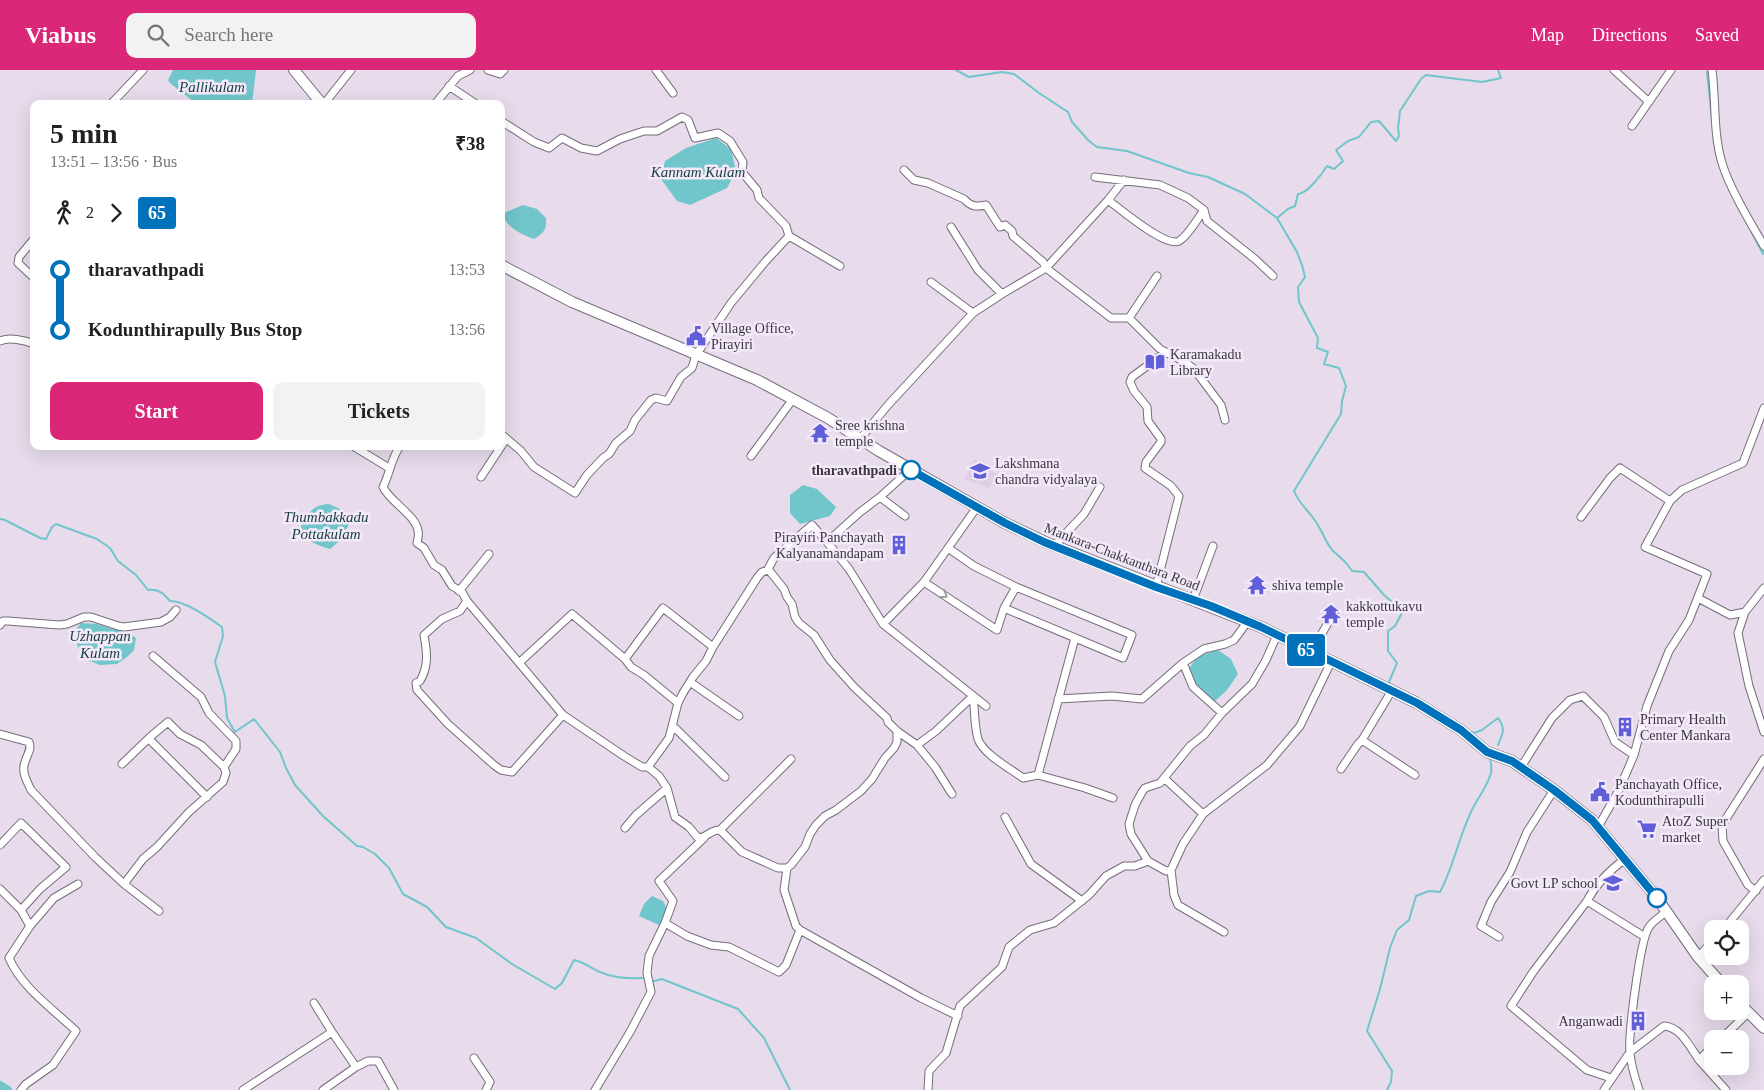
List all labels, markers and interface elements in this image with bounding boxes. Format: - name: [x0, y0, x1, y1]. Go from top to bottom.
- search box: [126, 13, 476, 58]
- icon: search: [144, 21, 172, 49]
- text: Viabus: [25, 22, 96, 48]
- text: Search here: [184, 24, 273, 45]
- text: Map: [1531, 25, 1564, 45]
- text: Directions: [1592, 25, 1667, 45]
- text: Saved: [1695, 25, 1739, 45]
- water label: Pallikulam: [178, 79, 245, 95]
- text: 5 min: [50, 118, 118, 149]
- text: ₹38: [455, 133, 485, 154]
- text: 13:51 – 13:56 · Bus: [50, 153, 177, 170]
- water label: Kannam Kulam: [650, 164, 745, 180]
- icon: walk: [50, 199, 78, 227]
- icon: forward: [102, 199, 130, 227]
- text: 65: [148, 203, 166, 223]
- text: 2: [86, 204, 94, 221]
- text: tharavathpadi: [88, 259, 204, 280]
- text: 13:53: [449, 261, 485, 278]
- text: Kodunthirapully Bus Stop: [88, 319, 302, 340]
- text: 13:56: [449, 321, 485, 338]
- place label: Village Office, Pirayiri: [711, 321, 794, 352]
- public building icon: Village Office, Pirayiri: [685, 325, 707, 347]
- place label: Karamakadu Library: [1170, 347, 1242, 378]
- library icon: Karamakadu Library: [1144, 351, 1166, 373]
- button: Start: [50, 382, 263, 440]
- button: Tickets: [273, 382, 485, 440]
- place label: Sree krishna temple: [835, 418, 905, 449]
- temple icon: Sree krishna temple: [809, 422, 831, 444]
- place label: Lakshmana chandra vidyalaya: [995, 456, 1098, 487]
- marker: tharavathpadi: [901, 460, 921, 480]
- school or university icon: Lakshmana chandra vidyalaya: [969, 460, 991, 482]
- place label: tharavathpadi: [811, 463, 897, 478]
- water label: Thumbakkadu Pottakulam: [284, 509, 369, 542]
- street label: Mankara-Chakkanthara Road: [1042, 520, 1202, 594]
- place label: Pirayiri Panchayath Kalyanamandapam: [774, 530, 884, 561]
- building icon: Pirayiri Panchayath Kalyanamandapam: [888, 534, 910, 556]
- temple icon: shiva temple: [1246, 574, 1268, 596]
- place label: shiva temple: [1272, 578, 1343, 593]
- one-way arrow: [938, 589, 947, 599]
- place label: kakkottukavu temple: [1346, 599, 1422, 630]
- temple icon: kakkottukavu temple: [1320, 603, 1342, 625]
- water label: Uzhappan Kulam: [69, 628, 131, 661]
- line badge: 65: [1284, 634, 1328, 666]
- text: 65: [1297, 640, 1315, 660]
- place label: Primary Health Center Mankara: [1640, 712, 1731, 743]
- building icon: Primary Health Center Mankara: [1614, 716, 1636, 738]
- place label: Panchayath Office, Kodunthirapulli: [1615, 777, 1722, 808]
- public building icon: Panchayath Office, Kodunthirapulli: [1589, 781, 1611, 803]
- place label: AtoZ Super market: [1662, 814, 1728, 845]
- supermarket icon: AtoZ Super market: [1636, 818, 1658, 840]
- school or university icon: Govt LP school: [1602, 872, 1624, 894]
- place label: Govt LP school: [1511, 876, 1598, 891]
- unlabelled marker: [1647, 888, 1667, 908]
- map controls: [1704, 920, 1749, 1075]
- button: locate: [1704, 920, 1749, 965]
- button: +: [1704, 975, 1749, 1020]
- building icon: Anganwadi: [1627, 1010, 1649, 1032]
- place label: Anganwadi: [1558, 1014, 1623, 1029]
- button: −: [1704, 1030, 1749, 1075]

